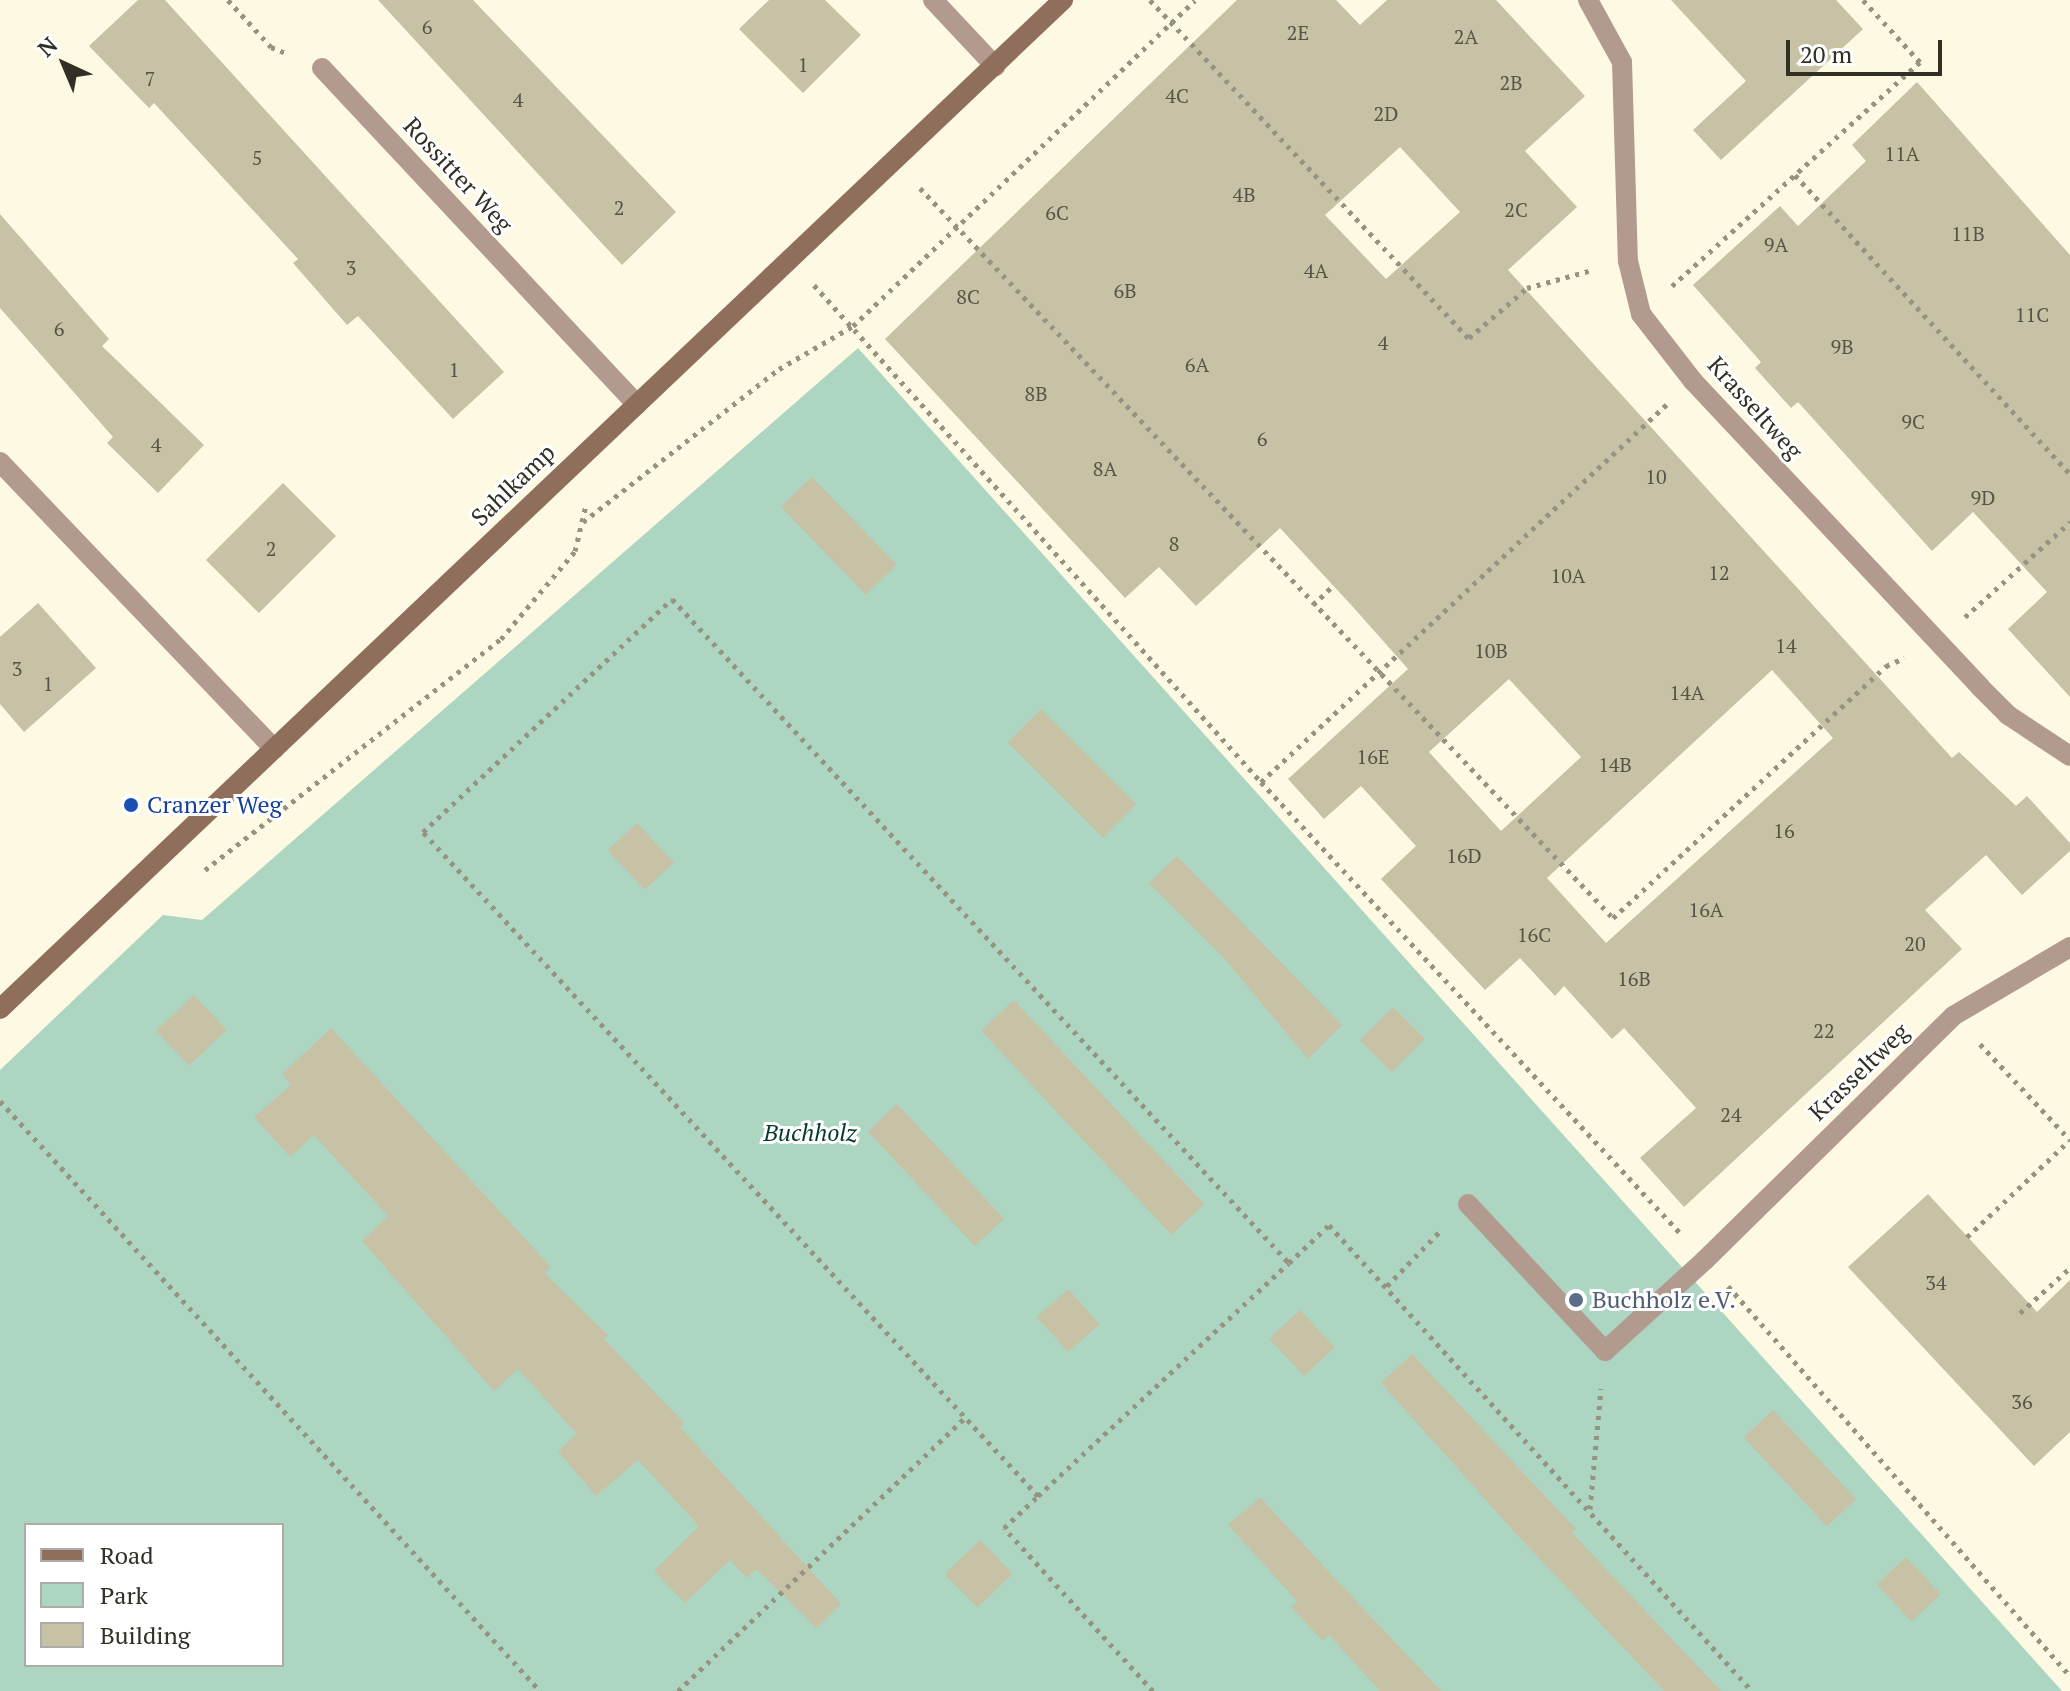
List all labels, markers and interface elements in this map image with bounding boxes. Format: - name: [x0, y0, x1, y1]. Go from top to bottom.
- house number: 6: [422, 14, 432, 38]
- house number: 2E: [1287, 20, 1309, 44]
- north arrow: [24, 24, 104, 104]
- house number: 2A: [1454, 24, 1478, 48]
- scale bar: [1790, 24, 1946, 74]
- text: N: [31, 30, 63, 63]
- text: 20 m: [1800, 38, 1852, 70]
- house number: 1: [798, 52, 808, 76]
- house number: 7: [145, 66, 155, 90]
- house number: 2B: [1500, 70, 1522, 94]
- house number: 4C: [1165, 83, 1189, 107]
- house number: 4: [513, 87, 523, 111]
- house number: 2D: [1374, 101, 1398, 125]
- street label: Rossitter Weg: [397, 112, 519, 238]
- house number: 11A: [1885, 141, 1919, 165]
- house number: 5: [252, 145, 262, 169]
- house number: 4B: [1233, 182, 1255, 206]
- house number: 2: [614, 195, 624, 219]
- house number: 2C: [1504, 197, 1528, 221]
- house number: 6C: [1045, 200, 1069, 224]
- house number: 11B: [1951, 221, 1985, 245]
- house number: 9A: [1764, 232, 1788, 256]
- house number: 3: [346, 255, 356, 279]
- house number: 4A: [1304, 258, 1328, 282]
- house number: 6B: [1114, 278, 1136, 302]
- house number: 8C: [956, 284, 980, 308]
- house number: 11C: [2015, 302, 2049, 326]
- house number: 6: [54, 316, 64, 340]
- house number: 4: [1378, 330, 1388, 354]
- house number: 9B: [1831, 334, 1853, 358]
- street label: Krasseltweg: [1702, 351, 1808, 465]
- house number: 6A: [1185, 352, 1209, 376]
- house number: 1: [449, 357, 459, 381]
- house number: 8B: [1025, 381, 1047, 405]
- house number: 9C: [1901, 409, 1925, 433]
- house number: 6: [1257, 426, 1267, 450]
- house number: 4: [151, 432, 161, 456]
- street label: Sahlkamp: [465, 438, 561, 532]
- house number: 8A: [1093, 456, 1117, 480]
- house number: 10: [1645, 464, 1667, 488]
- house number: 9D: [1971, 485, 1995, 509]
- house number: 8: [1169, 531, 1179, 555]
- house number: 2: [266, 536, 276, 560]
- house number: 12: [1708, 560, 1730, 584]
- house number: 10A: [1551, 563, 1585, 587]
- house number: 14: [1775, 633, 1797, 657]
- house number: 10B: [1474, 638, 1508, 662]
- house number: 3: [12, 656, 22, 680]
- house number: 1: [43, 671, 53, 695]
- house number: 14A: [1670, 680, 1704, 704]
- house number: 16E: [1357, 744, 1389, 768]
- house number: 14B: [1598, 752, 1632, 776]
- place label: Cranzer Weg: [147, 791, 282, 819]
- marker: Cranzer Weg: [122, 796, 140, 814]
- house number: 16: [1773, 818, 1795, 842]
- house number: 16D: [1446, 843, 1482, 867]
- house number: 16A: [1689, 897, 1723, 921]
- house number: 16C: [1517, 922, 1551, 946]
- house number: 20: [1904, 931, 1926, 955]
- house number: 16B: [1617, 966, 1651, 990]
- street label: Krasseltweg: [1803, 1017, 1915, 1127]
- house number: 22: [1813, 1018, 1835, 1042]
- house number: 24: [1720, 1102, 1742, 1126]
- park label: Buchholz: [763, 1119, 857, 1147]
- house number: 34: [1925, 1270, 1947, 1294]
- place label: Buchholz e.V.: [1592, 1286, 1736, 1314]
- marker: Buchholz e.V.: [1567, 1291, 1585, 1309]
- house number: 36: [2011, 1389, 2033, 1413]
- legend: [24, 1523, 284, 1667]
- text: Road: [100, 1539, 154, 1571]
- text: Park: [100, 1579, 148, 1611]
- text: Building: [100, 1619, 190, 1651]

